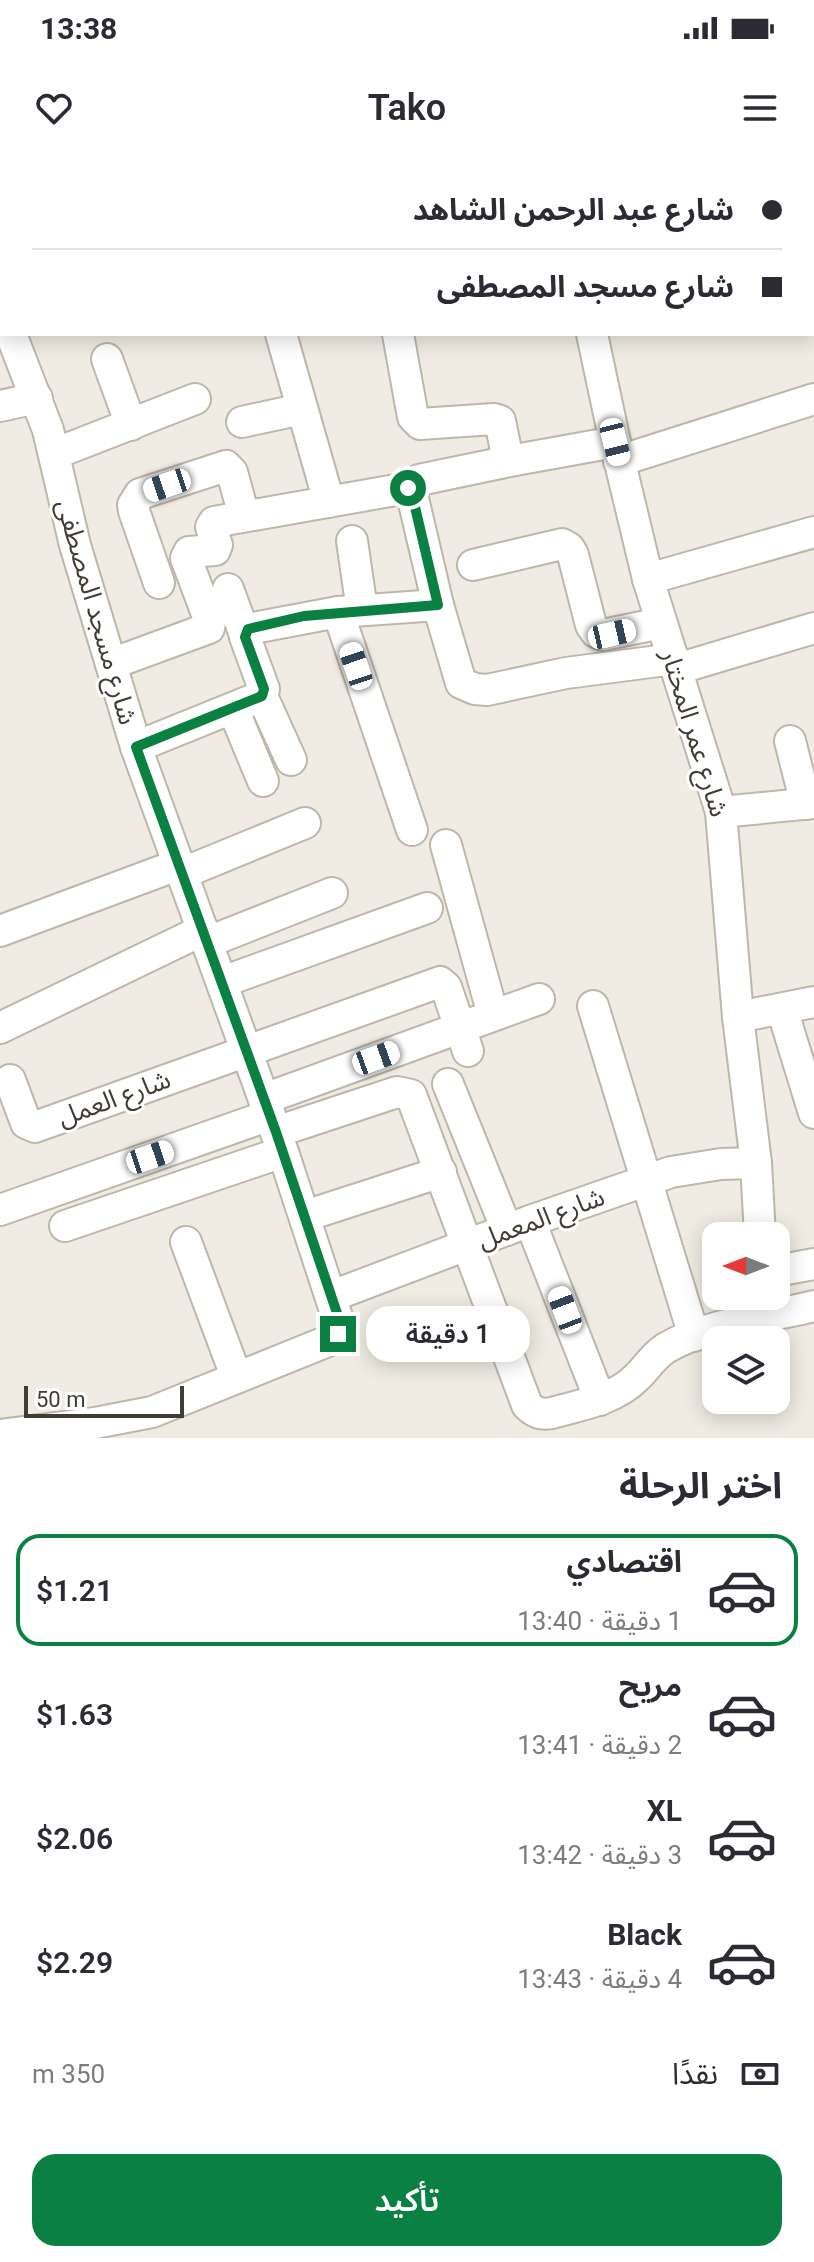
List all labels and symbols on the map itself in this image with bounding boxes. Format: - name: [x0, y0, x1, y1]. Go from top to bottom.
- car: [598, 416, 632, 468]
- car: [140, 466, 194, 504]
- route start: [390, 470, 426, 506]
- street label: شارع مسجد المصطفى: [47, 496, 144, 729]
- car: [586, 617, 638, 651]
- car: [337, 639, 375, 693]
- street label: شارع عمر المختار: [651, 645, 735, 821]
- car: [349, 1039, 403, 1077]
- street label: شارع العمل: [54, 1064, 176, 1136]
- car: [123, 1138, 177, 1176]
- street label: شارع المعمل: [474, 1181, 610, 1259]
- north arrow: [702, 1222, 790, 1310]
- car: [545, 1283, 585, 1337]
- callout: 1 دقيقة: [366, 1306, 530, 1362]
- route end: [320, 1316, 356, 1352]
- scale bar: [24, 1382, 184, 1418]

